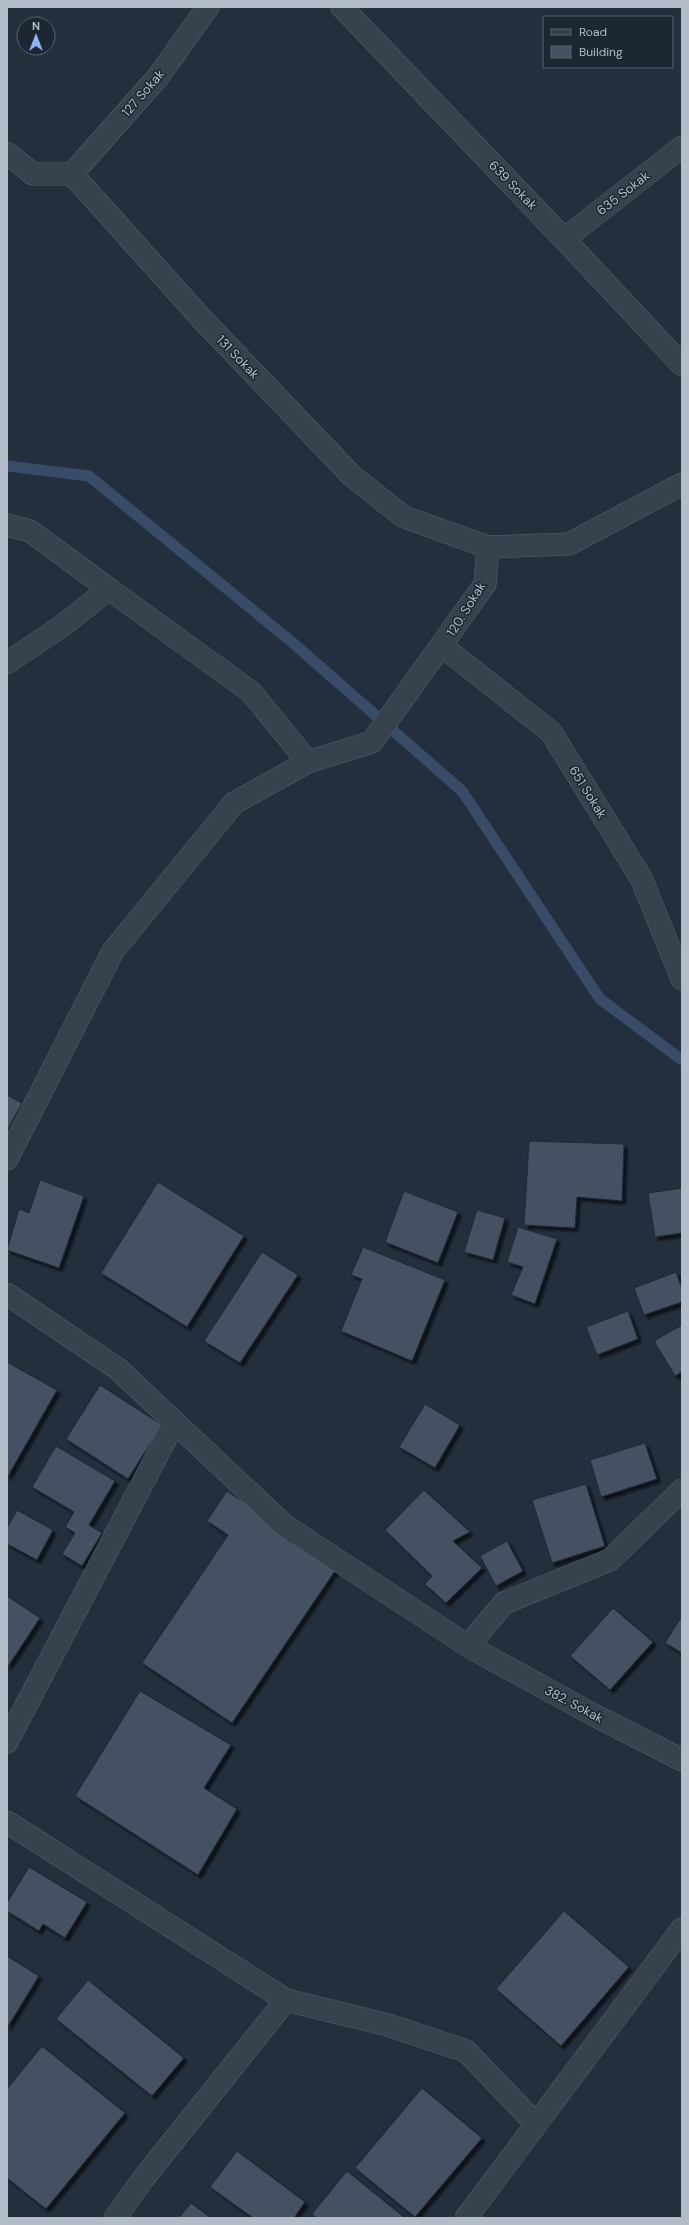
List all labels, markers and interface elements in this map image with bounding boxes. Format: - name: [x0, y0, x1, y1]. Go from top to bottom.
- north arrow: [16, 16, 56, 56]
- legend: [543, 16, 673, 68]
- text: N: [32, 19, 40, 33]
- text: Road: [579, 24, 607, 40]
- text: Building: [579, 44, 623, 60]
- street label: 127 Sokak: [118, 66, 168, 120]
- street label: 639 Sokak: [485, 157, 541, 214]
- street label: 635 Sokak: [593, 167, 653, 219]
- street label: 131 Sokak: [213, 332, 263, 383]
- street label: 120. Sokak: [443, 578, 490, 639]
- street label: 651 Sokak: [565, 763, 611, 822]
- street label: 382. Sokak: [542, 1681, 607, 1727]

